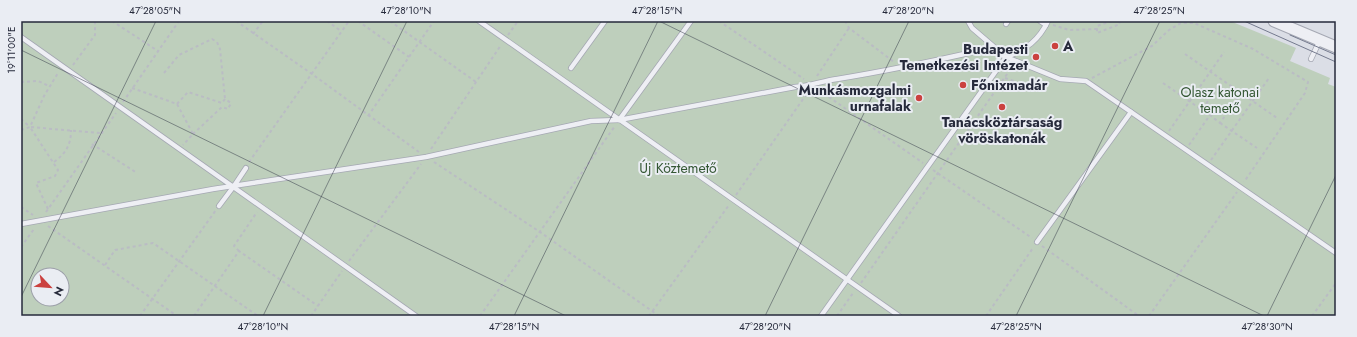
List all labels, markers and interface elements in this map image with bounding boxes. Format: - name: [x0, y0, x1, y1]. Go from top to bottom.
- text: 47°28'05"N: [129, 3, 181, 18]
- text: 47°28'10"N: [381, 3, 431, 18]
- text: 47°28'15"N: [632, 3, 682, 18]
- text: 47°28'20"N: [882, 3, 934, 18]
- text: 47°28'25"N: [1133, 3, 1185, 18]
- text: 19°11'00"E: [4, 26, 19, 74]
- place label: A: [1062, 36, 1074, 56]
- place label: Budapesti Temetkezési Intézet: [900, 39, 1029, 75]
- marker: A: [1050, 41, 1060, 51]
- marker: Budapesti Temetkezési Intézet: [1031, 52, 1041, 62]
- place label: Főnixmadár: [971, 75, 1048, 95]
- place label: Munkásmozgalmi urnafalak: [799, 80, 911, 116]
- marker: Főnixmadár: [958, 80, 968, 90]
- park label: Olasz katonai temető: [1181, 82, 1259, 118]
- marker: Munkásmozgalmi urnafalak: [914, 93, 924, 103]
- marker: Tanácsköztársaság vöröskatonák: [997, 102, 1007, 112]
- place label: Tanácsköztársaság vöröskatonák: [942, 112, 1062, 148]
- park label: Új Köztemető: [639, 158, 717, 178]
- north arrow: [30, 267, 70, 307]
- text: N: [50, 284, 68, 299]
- text: 47°28'10"N: [238, 319, 288, 334]
- text: 47°28'15"N: [489, 319, 539, 334]
- text: 47°28'20"N: [739, 319, 791, 334]
- text: 47°28'25"N: [990, 319, 1042, 334]
- text: 47°28'30"N: [1241, 319, 1293, 334]

